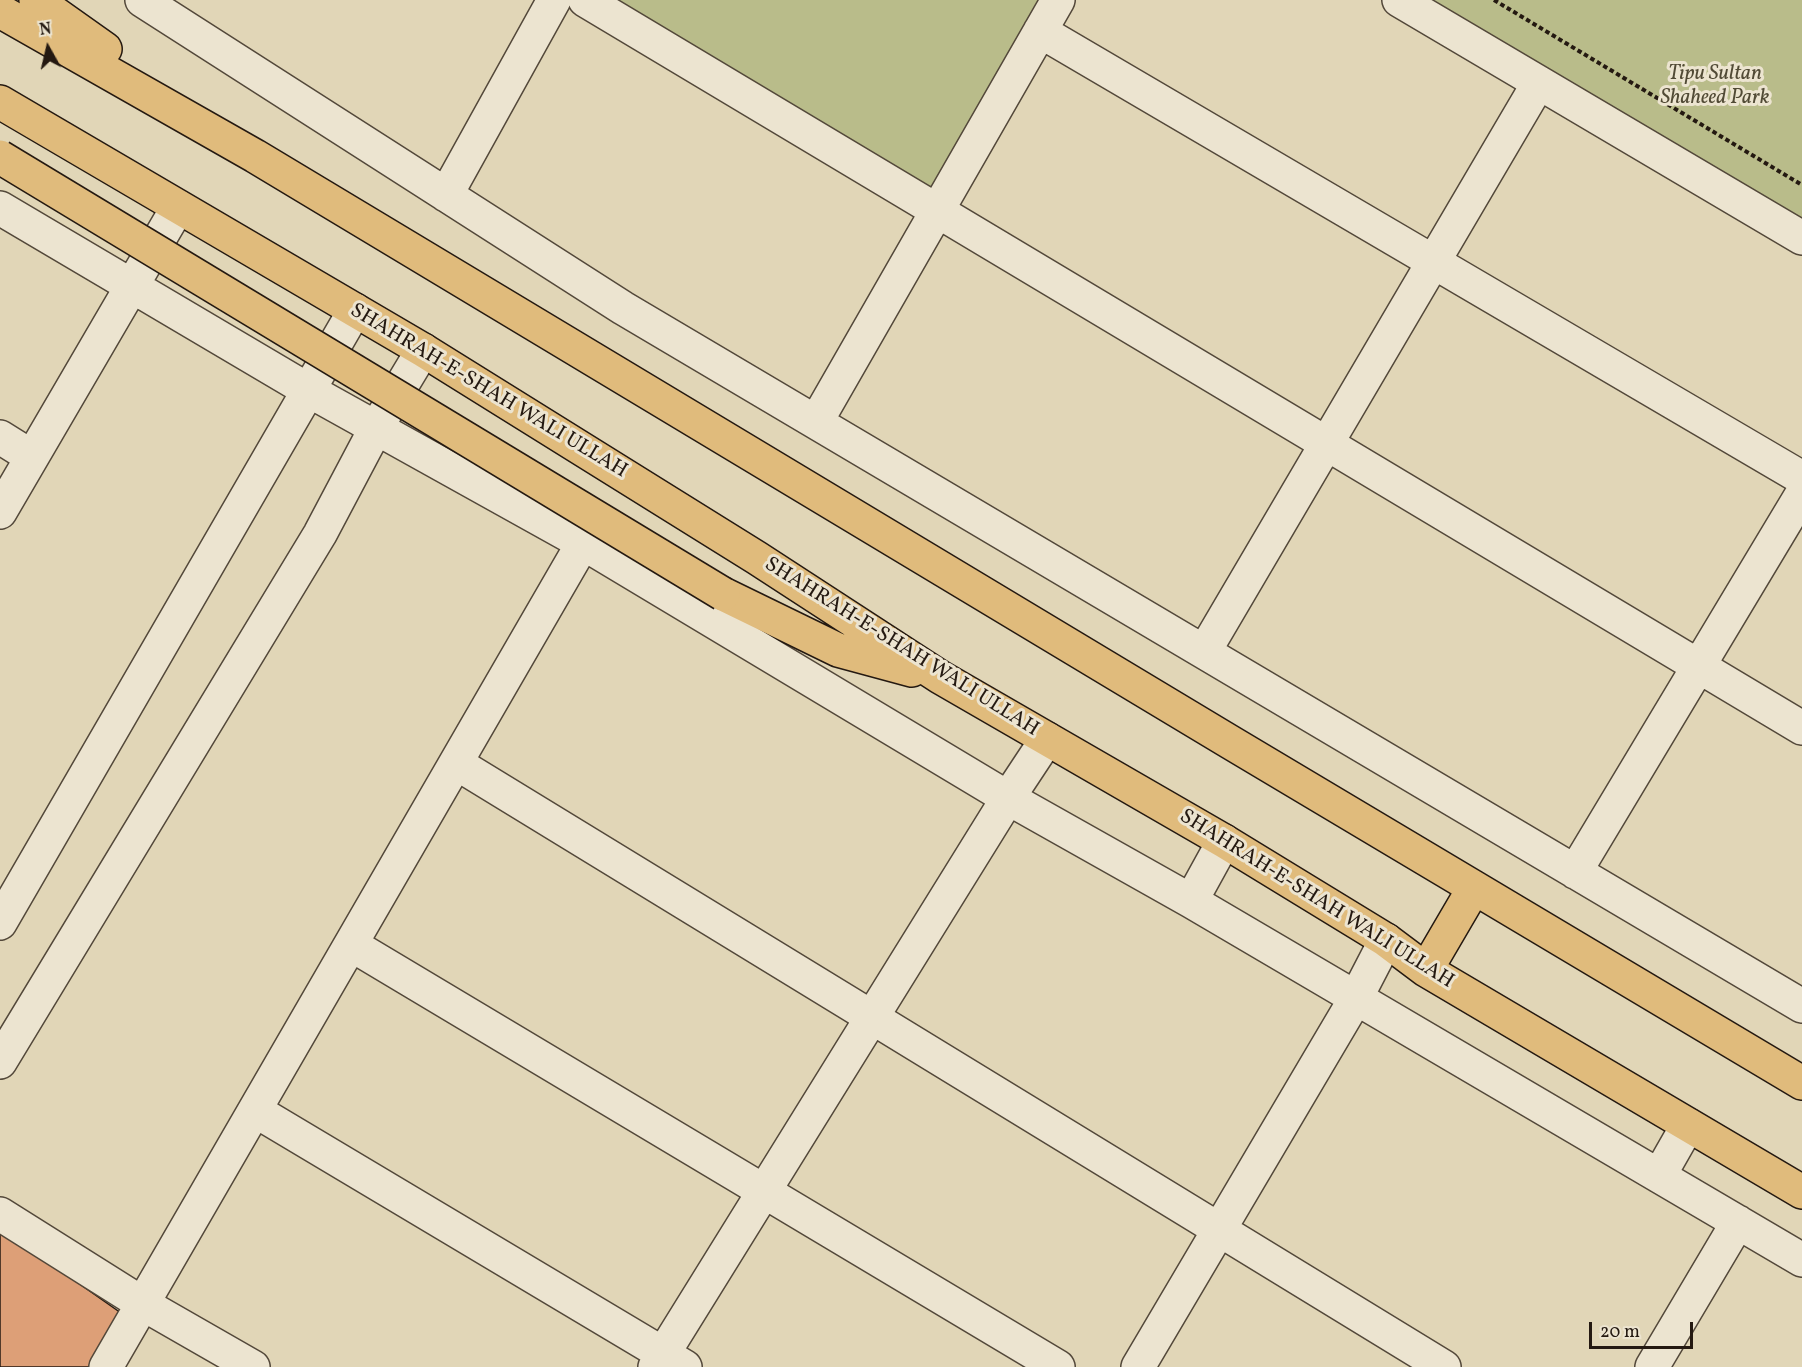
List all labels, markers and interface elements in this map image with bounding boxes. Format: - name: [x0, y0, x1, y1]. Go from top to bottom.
- north arrow: [18, 18, 78, 78]
- text: N: [38, 18, 53, 42]
- park label: Tipu Sultan Shaheed Park: [1660, 62, 1770, 112]
- street label: SHAHRAH-E-SHAH WALI ULLAH: [345, 299, 631, 485]
- street label: SHAHRAH-E-SHAH WALI ULLAH: [759, 553, 1043, 743]
- street label: SHAHRAH-E-SHAH WALI ULLAH: [1174, 805, 1458, 995]
- scale bar: [1592, 1310, 1696, 1348]
- text: 20 m: [1600, 1320, 1640, 1345]

